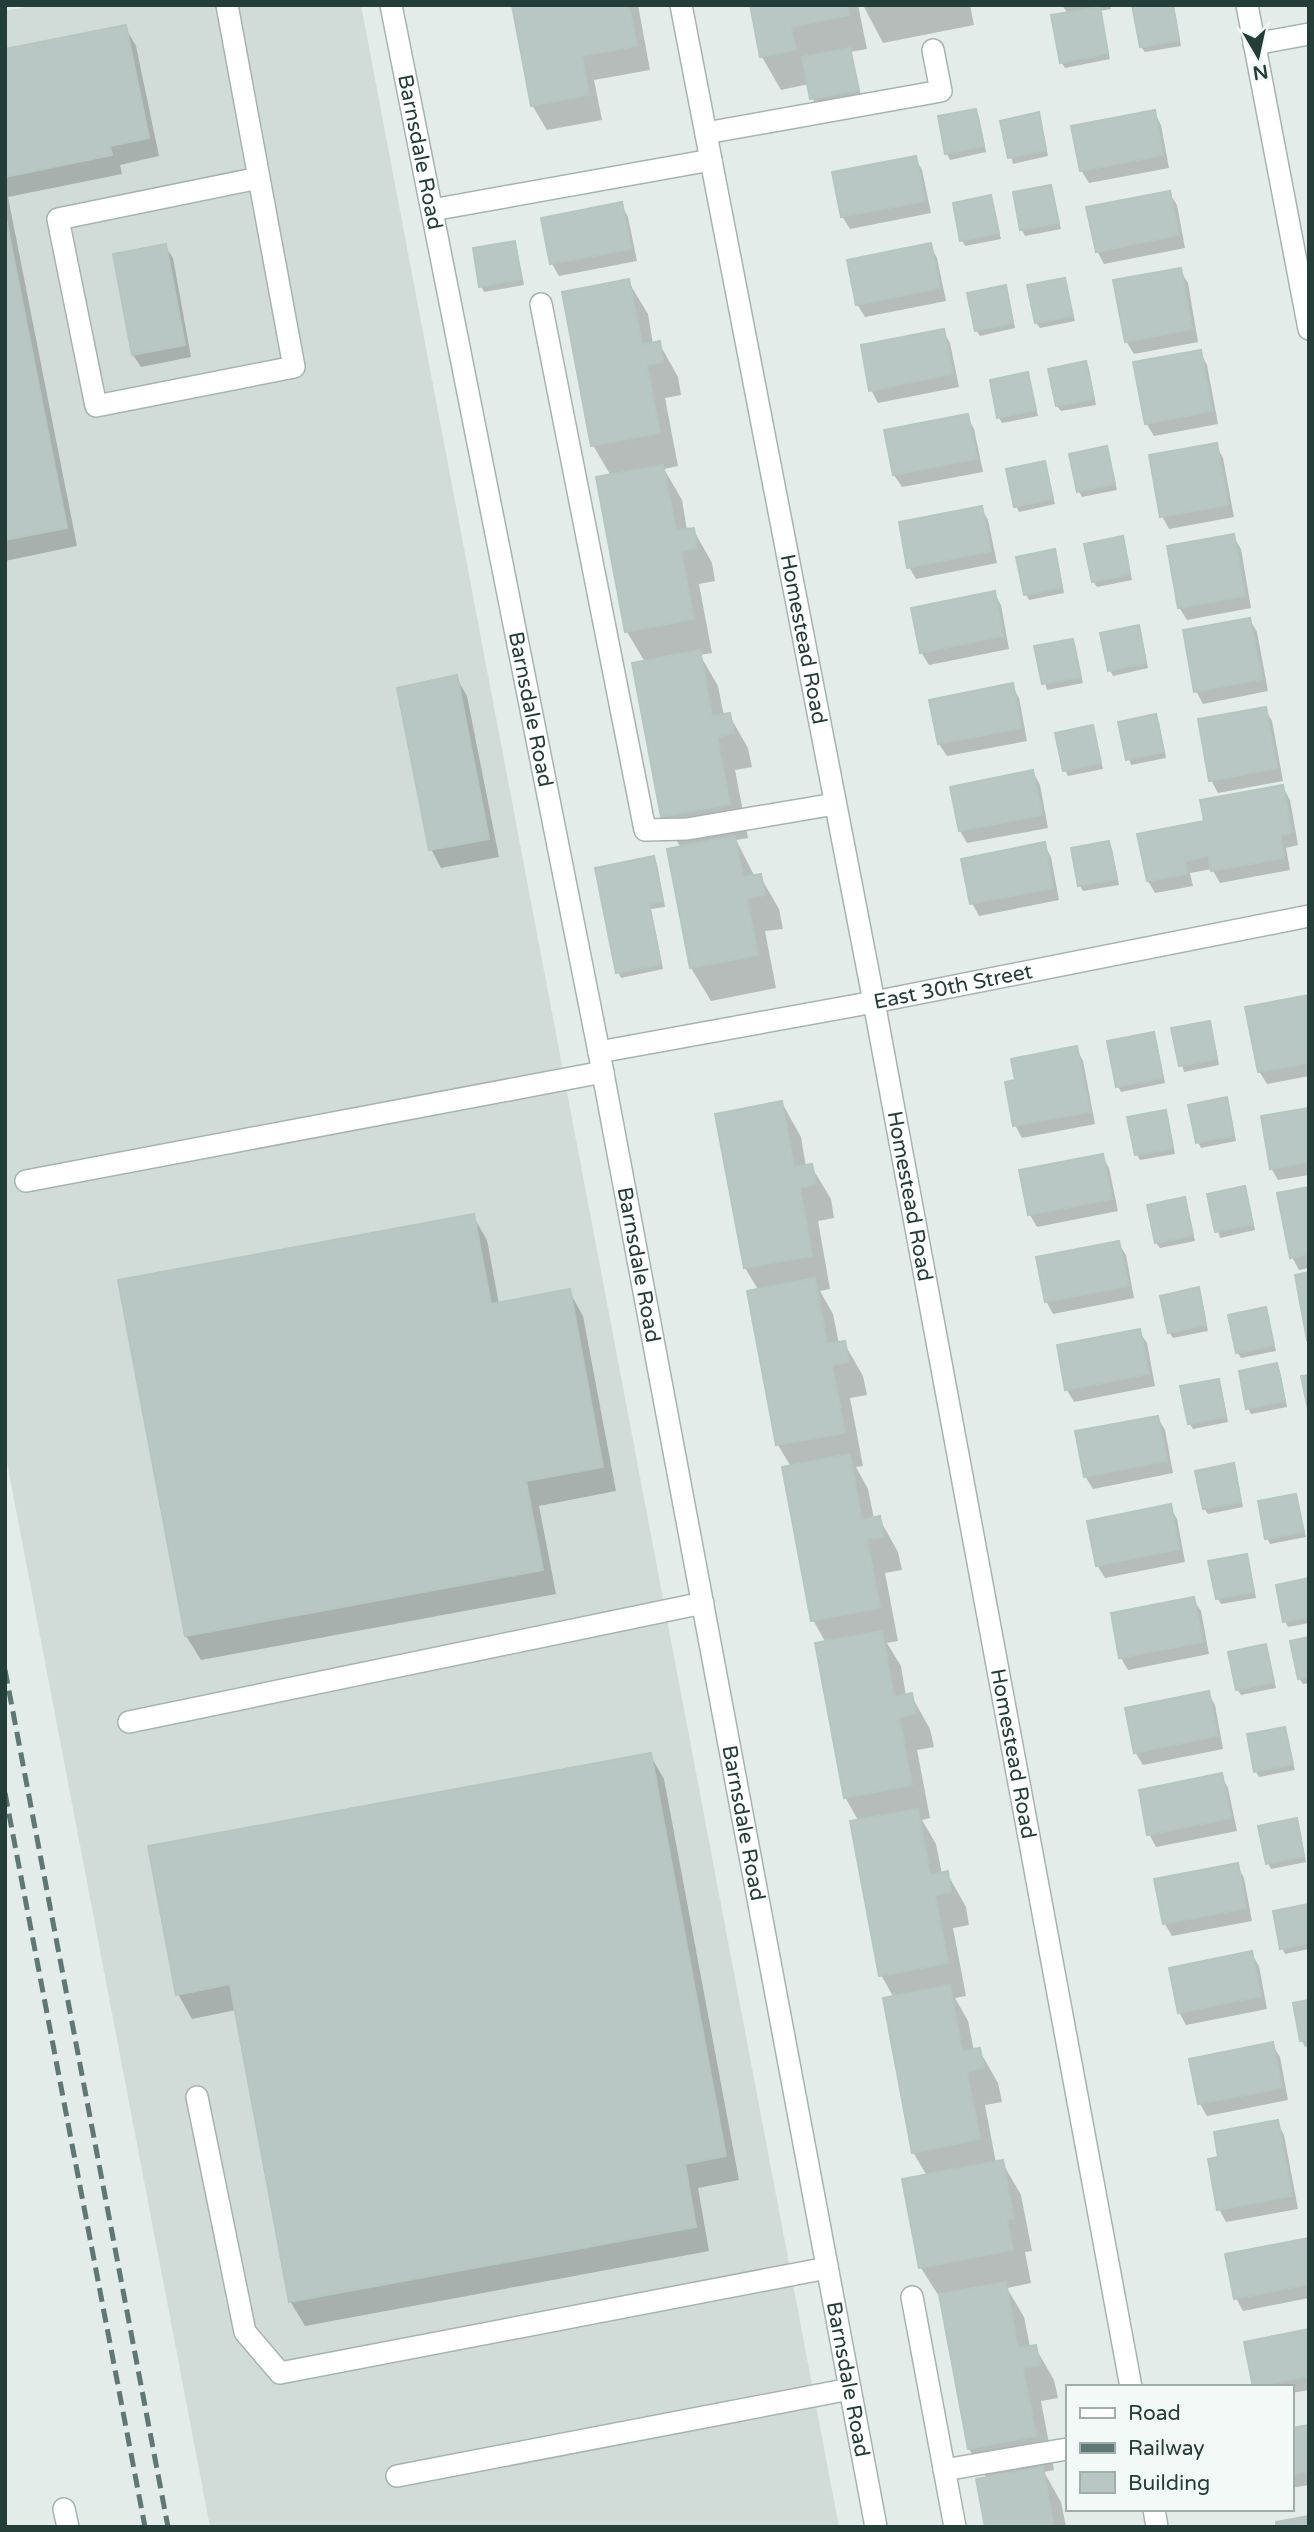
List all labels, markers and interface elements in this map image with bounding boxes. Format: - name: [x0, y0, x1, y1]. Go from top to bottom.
- north arrow: [1223, 21, 1293, 91]
- text: N: [1251, 60, 1270, 84]
- street label: Barnsdale Road: [392, 72, 447, 232]
- street label: Homestead Road: [775, 552, 832, 726]
- street label: Barnsdale Road: [503, 630, 558, 789]
- street label: East 30th Street: [871, 959, 1035, 1015]
- street label: Homestead Road: [882, 1109, 938, 1283]
- street label: Barnsdale Road: [612, 1185, 665, 1345]
- street label: Homestead Road: [985, 1667, 1041, 1841]
- street label: Barnsdale Road: [716, 1743, 770, 1903]
- street label: Barnsdale Road: [821, 2300, 875, 2459]
- legend: [1066, 2385, 1293, 2511]
- text: Road: [1128, 2401, 1181, 2426]
- text: Railway: [1128, 2436, 1205, 2461]
- text: Building: [1128, 2471, 1210, 2496]

